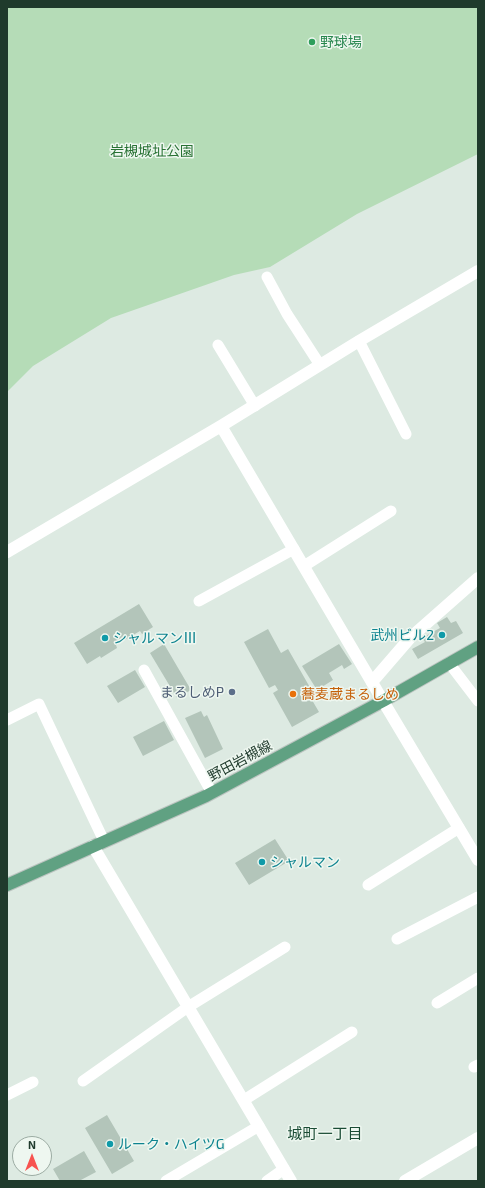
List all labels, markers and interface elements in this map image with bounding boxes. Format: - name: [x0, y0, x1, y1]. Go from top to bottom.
- place label: 野球場: [320, 34, 362, 50]
- marker: 野球場: [307, 37, 317, 47]
- park label: 岩槻城址公園: [110, 143, 194, 159]
- place label: 武州ビル2: [370, 627, 434, 643]
- place label: シャルマンⅢ: [113, 630, 197, 646]
- marker: 武州ビル2: [437, 630, 447, 640]
- marker: シャルマンⅢ: [100, 633, 110, 643]
- place label: まるしめP: [160, 684, 224, 700]
- place label: 蕎麦蔵まるしめ: [301, 686, 399, 702]
- marker: まるしめP: [227, 687, 237, 697]
- marker: 蕎麦蔵まるしめ: [288, 689, 298, 699]
- street label: 野田岩槻線: [205, 737, 275, 785]
- place label: シャルマン: [270, 854, 340, 870]
- marker: シャルマン: [257, 857, 267, 867]
- district label: 城町一丁目: [288, 1125, 362, 1143]
- north arrow: [12, 1136, 52, 1176]
- place label: ルーク・ハイツG: [118, 1136, 225, 1152]
- text: N: [28, 1138, 36, 1151]
- marker: ルーク・ハイツG: [105, 1139, 115, 1149]

